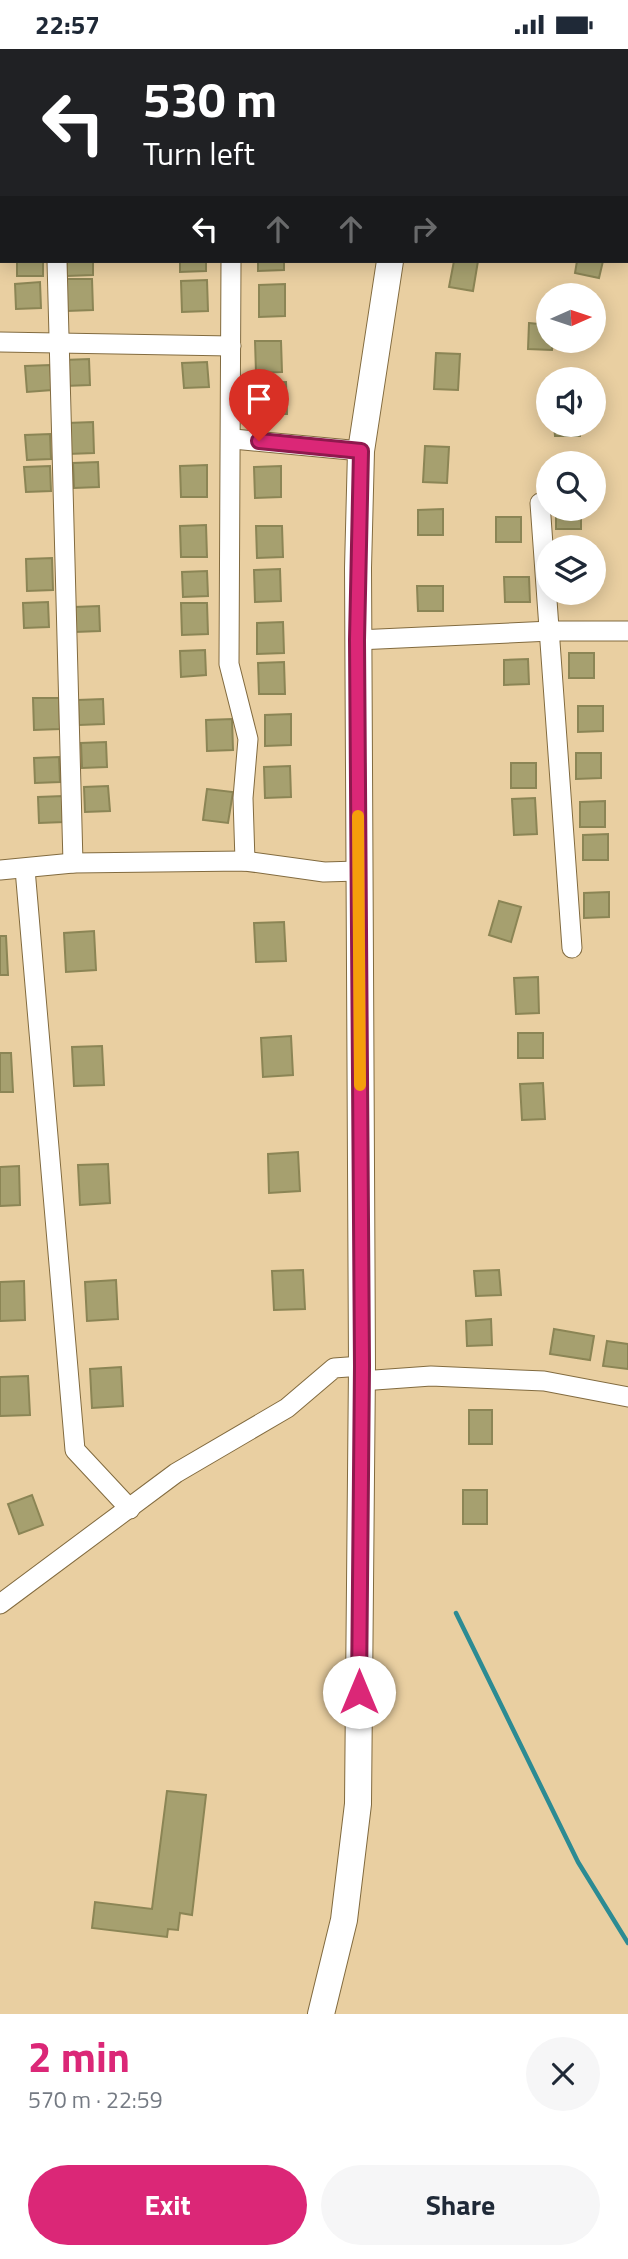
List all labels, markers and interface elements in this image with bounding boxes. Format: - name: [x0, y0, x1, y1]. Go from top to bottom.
- text: 22:57: [35, 5, 100, 44]
- text: 530 m: [143, 61, 277, 136]
- icon: left: [28, 77, 119, 168]
- text: Turn left: [143, 129, 255, 177]
- icon: left: [186, 210, 224, 248]
- icon: ahead: [259, 210, 297, 248]
- icon: ahead: [332, 210, 370, 248]
- icon: right: [405, 210, 443, 248]
- north arrow: [536, 283, 606, 353]
- map controls: [536, 283, 606, 605]
- button: sound: [536, 367, 606, 437]
- pin: [229, 369, 289, 441]
- icon: arrive: [240, 380, 278, 418]
- button: search: [536, 451, 606, 521]
- button: layers: [536, 535, 606, 605]
- position arrow: [322, 1655, 396, 1729]
- text: 2 min: [28, 2024, 130, 2088]
- button: close: [526, 2037, 600, 2111]
- text: 570 m · 22:59: [28, 2082, 163, 2117]
- button: Exit: [28, 2165, 307, 2245]
- button: Share: [321, 2165, 600, 2245]

